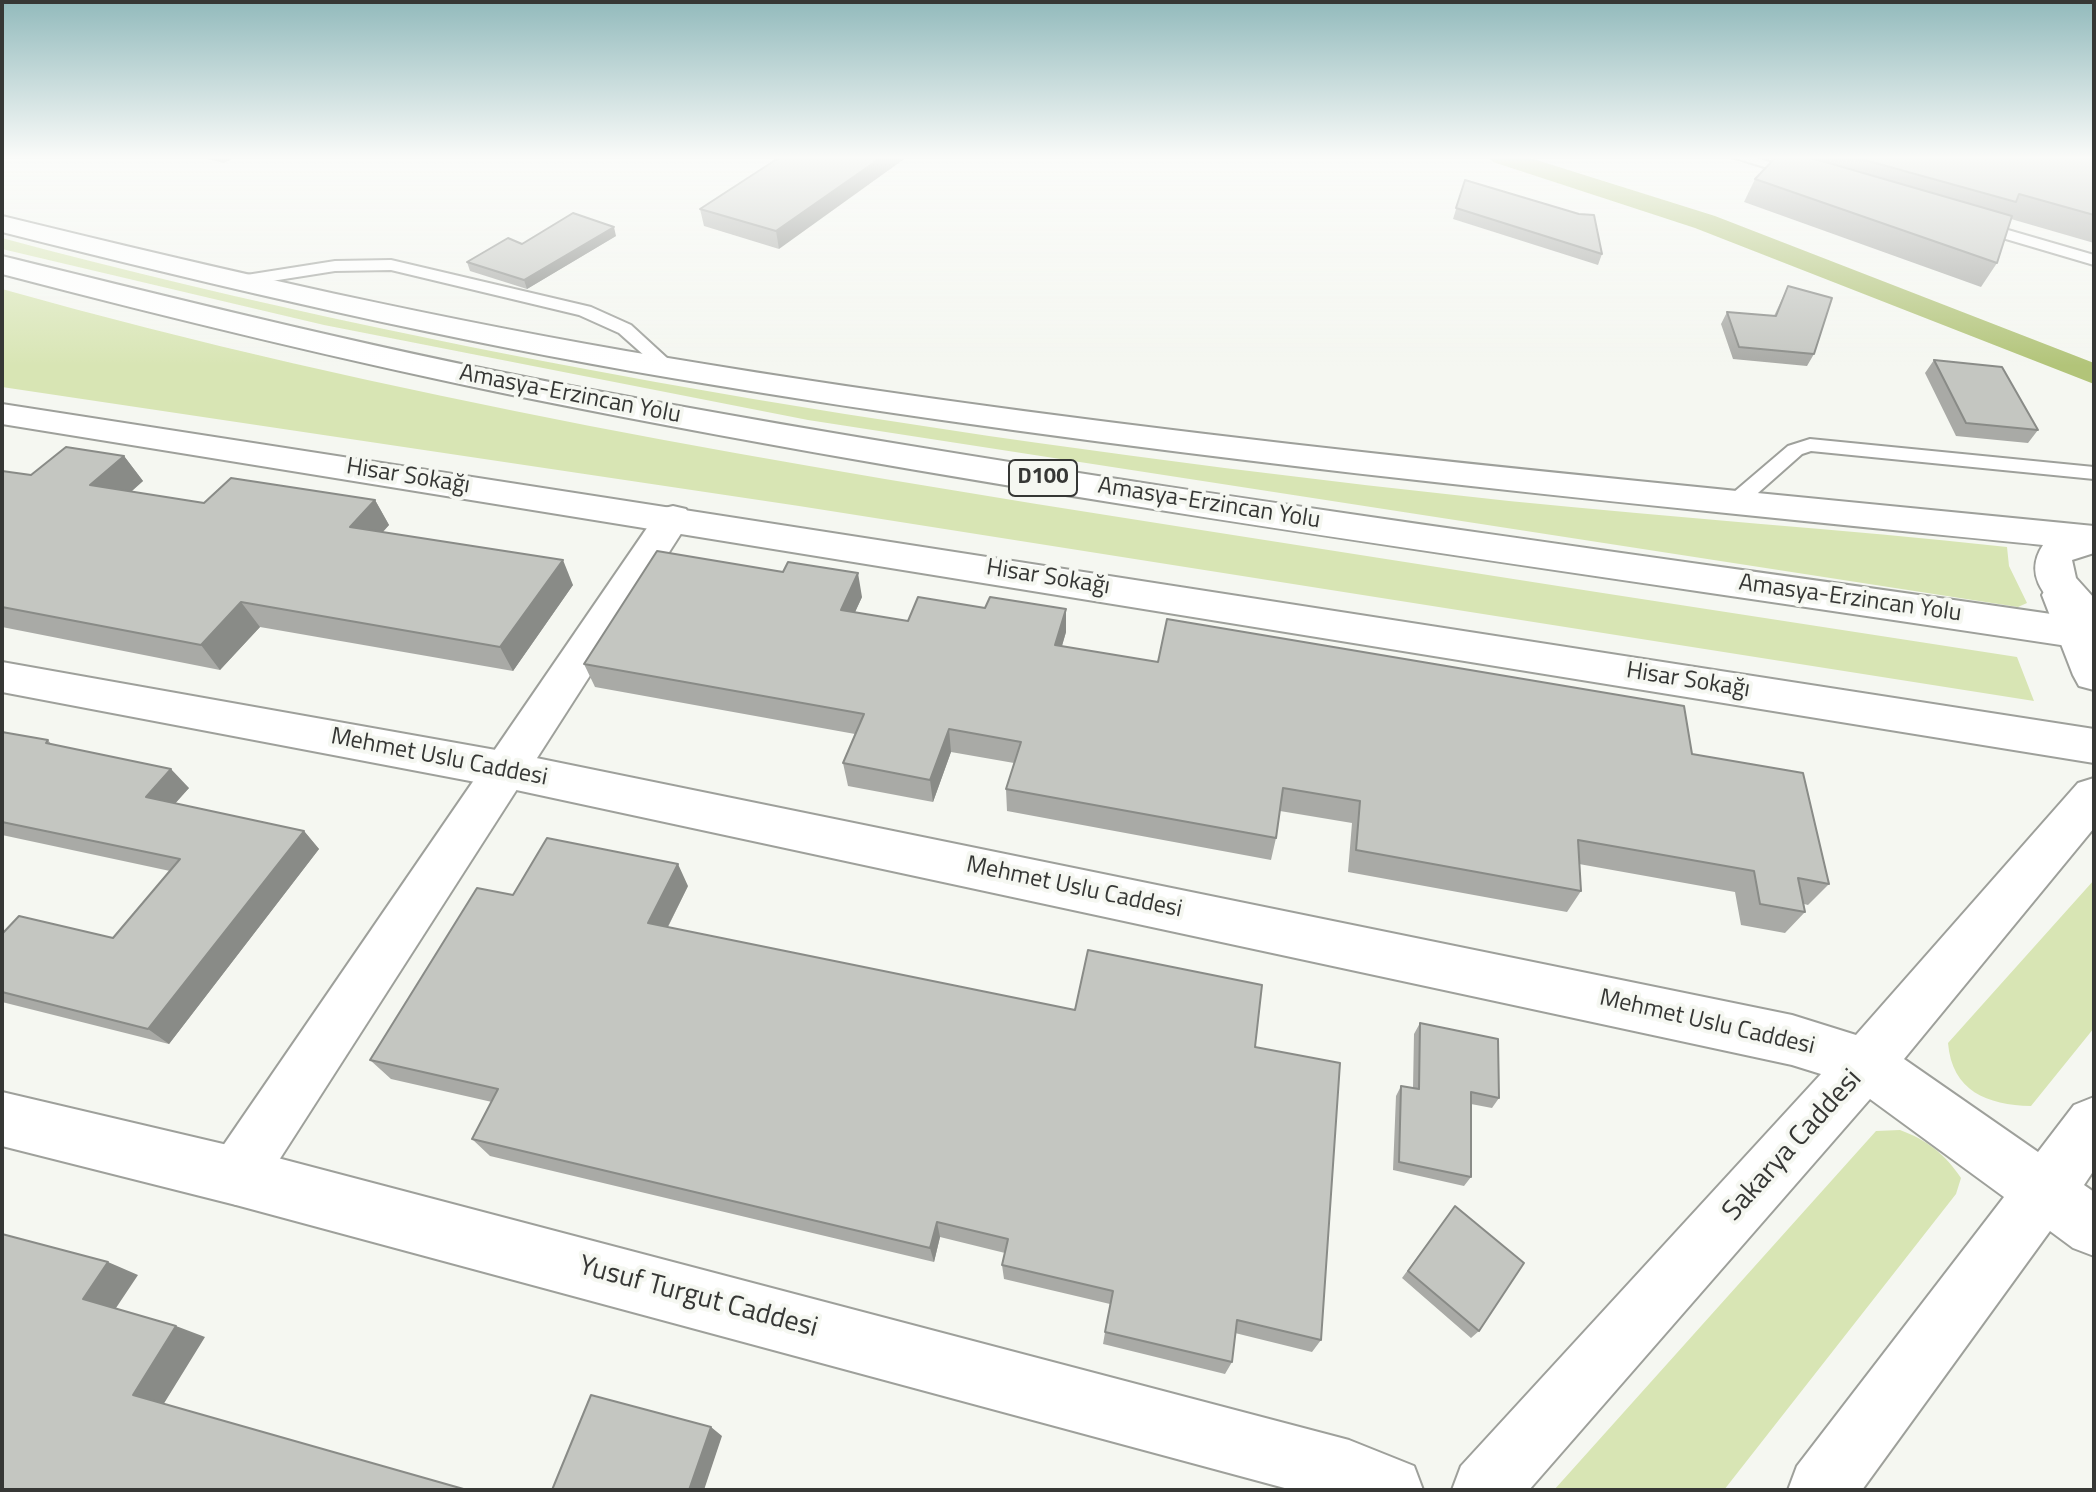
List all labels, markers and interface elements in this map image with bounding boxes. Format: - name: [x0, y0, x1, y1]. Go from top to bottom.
- street label: Amasya-Erzincan Yolu: [457, 359, 683, 431]
- street label: Hisar Sokağı: [344, 453, 472, 501]
- road number: D100: [1009, 460, 1077, 496]
- street label: Amasya-Erzincan Yolu: [1096, 472, 1322, 536]
- street label: Hisar Sokağı: [984, 554, 1112, 602]
- street label: Amasya-Erzincan Yolu: [1737, 569, 1963, 629]
- street label: Hisar Sokağı: [1624, 657, 1752, 705]
- street label: Mehmet Uslu Caddesi: [328, 723, 550, 793]
- street label: Mehmet Uslu Caddesi: [963, 851, 1185, 925]
- street label: Mehmet Uslu Caddesi: [1597, 984, 1817, 1062]
- street label: Sakarya Caddesi: [1716, 1063, 1870, 1229]
- street label: Yusuf Turgut Caddesi: [575, 1250, 821, 1346]

